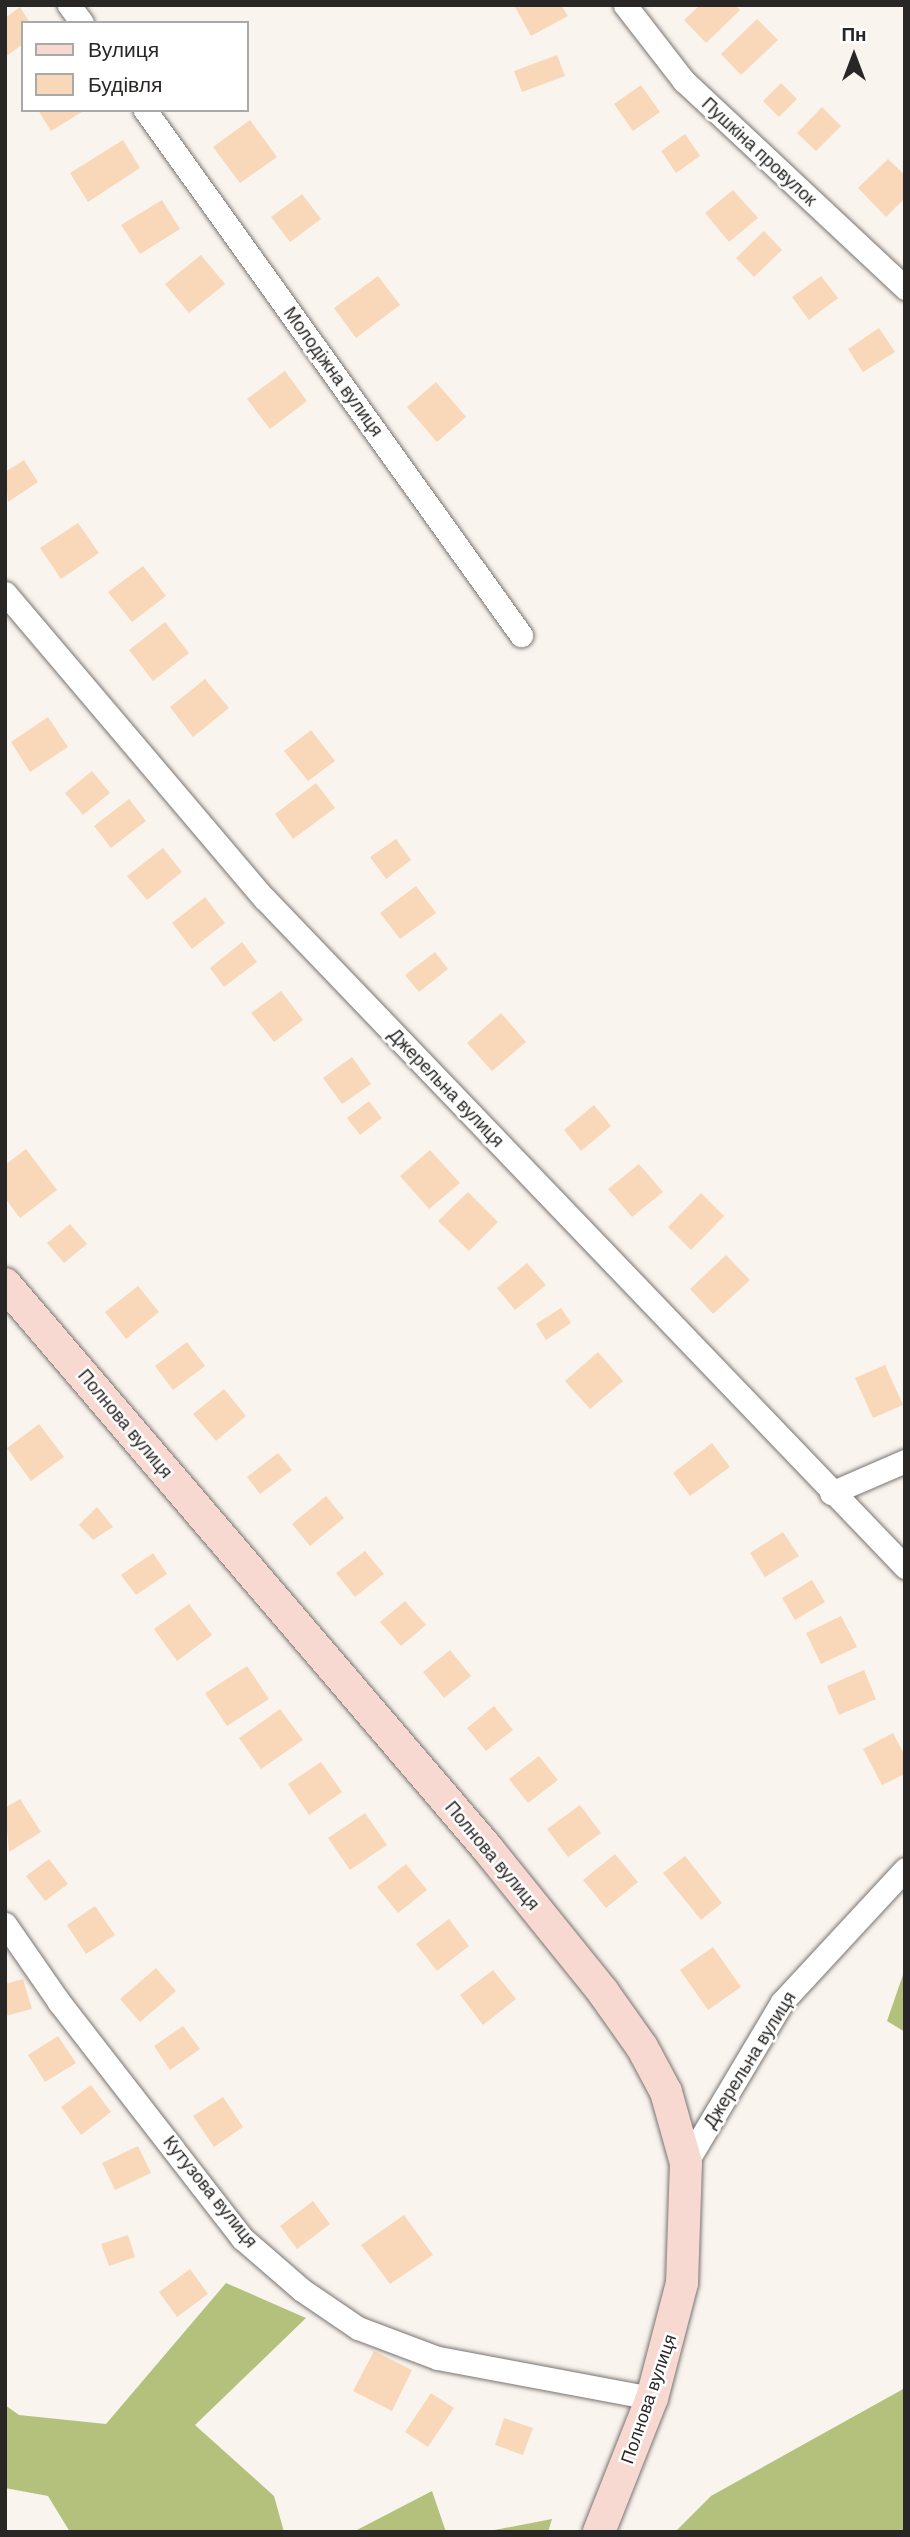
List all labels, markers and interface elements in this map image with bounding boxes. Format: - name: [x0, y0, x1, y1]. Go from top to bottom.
- legend: [21, 21, 248, 112]
- north arrow: [819, 21, 889, 91]
- text: Пн: [841, 22, 867, 47]
- text: Вулиця: [88, 36, 159, 64]
- text: Будівля: [88, 71, 162, 99]
- street label: Пушкіна провулок: [697, 93, 821, 211]
- street label: Молодіжна вулиця: [279, 303, 387, 441]
- street label: Джерельна вулиця: [384, 1024, 508, 1152]
- street label: Полнова вулиця: [73, 1365, 177, 1483]
- street label: Полнова вулиця: [440, 1797, 544, 1915]
- street label: Джерельна вулиця: [699, 1988, 801, 2132]
- street label: Кутузова вулиця: [158, 2132, 262, 2252]
- street label: Полнова вулиця: [617, 2331, 681, 2467]

